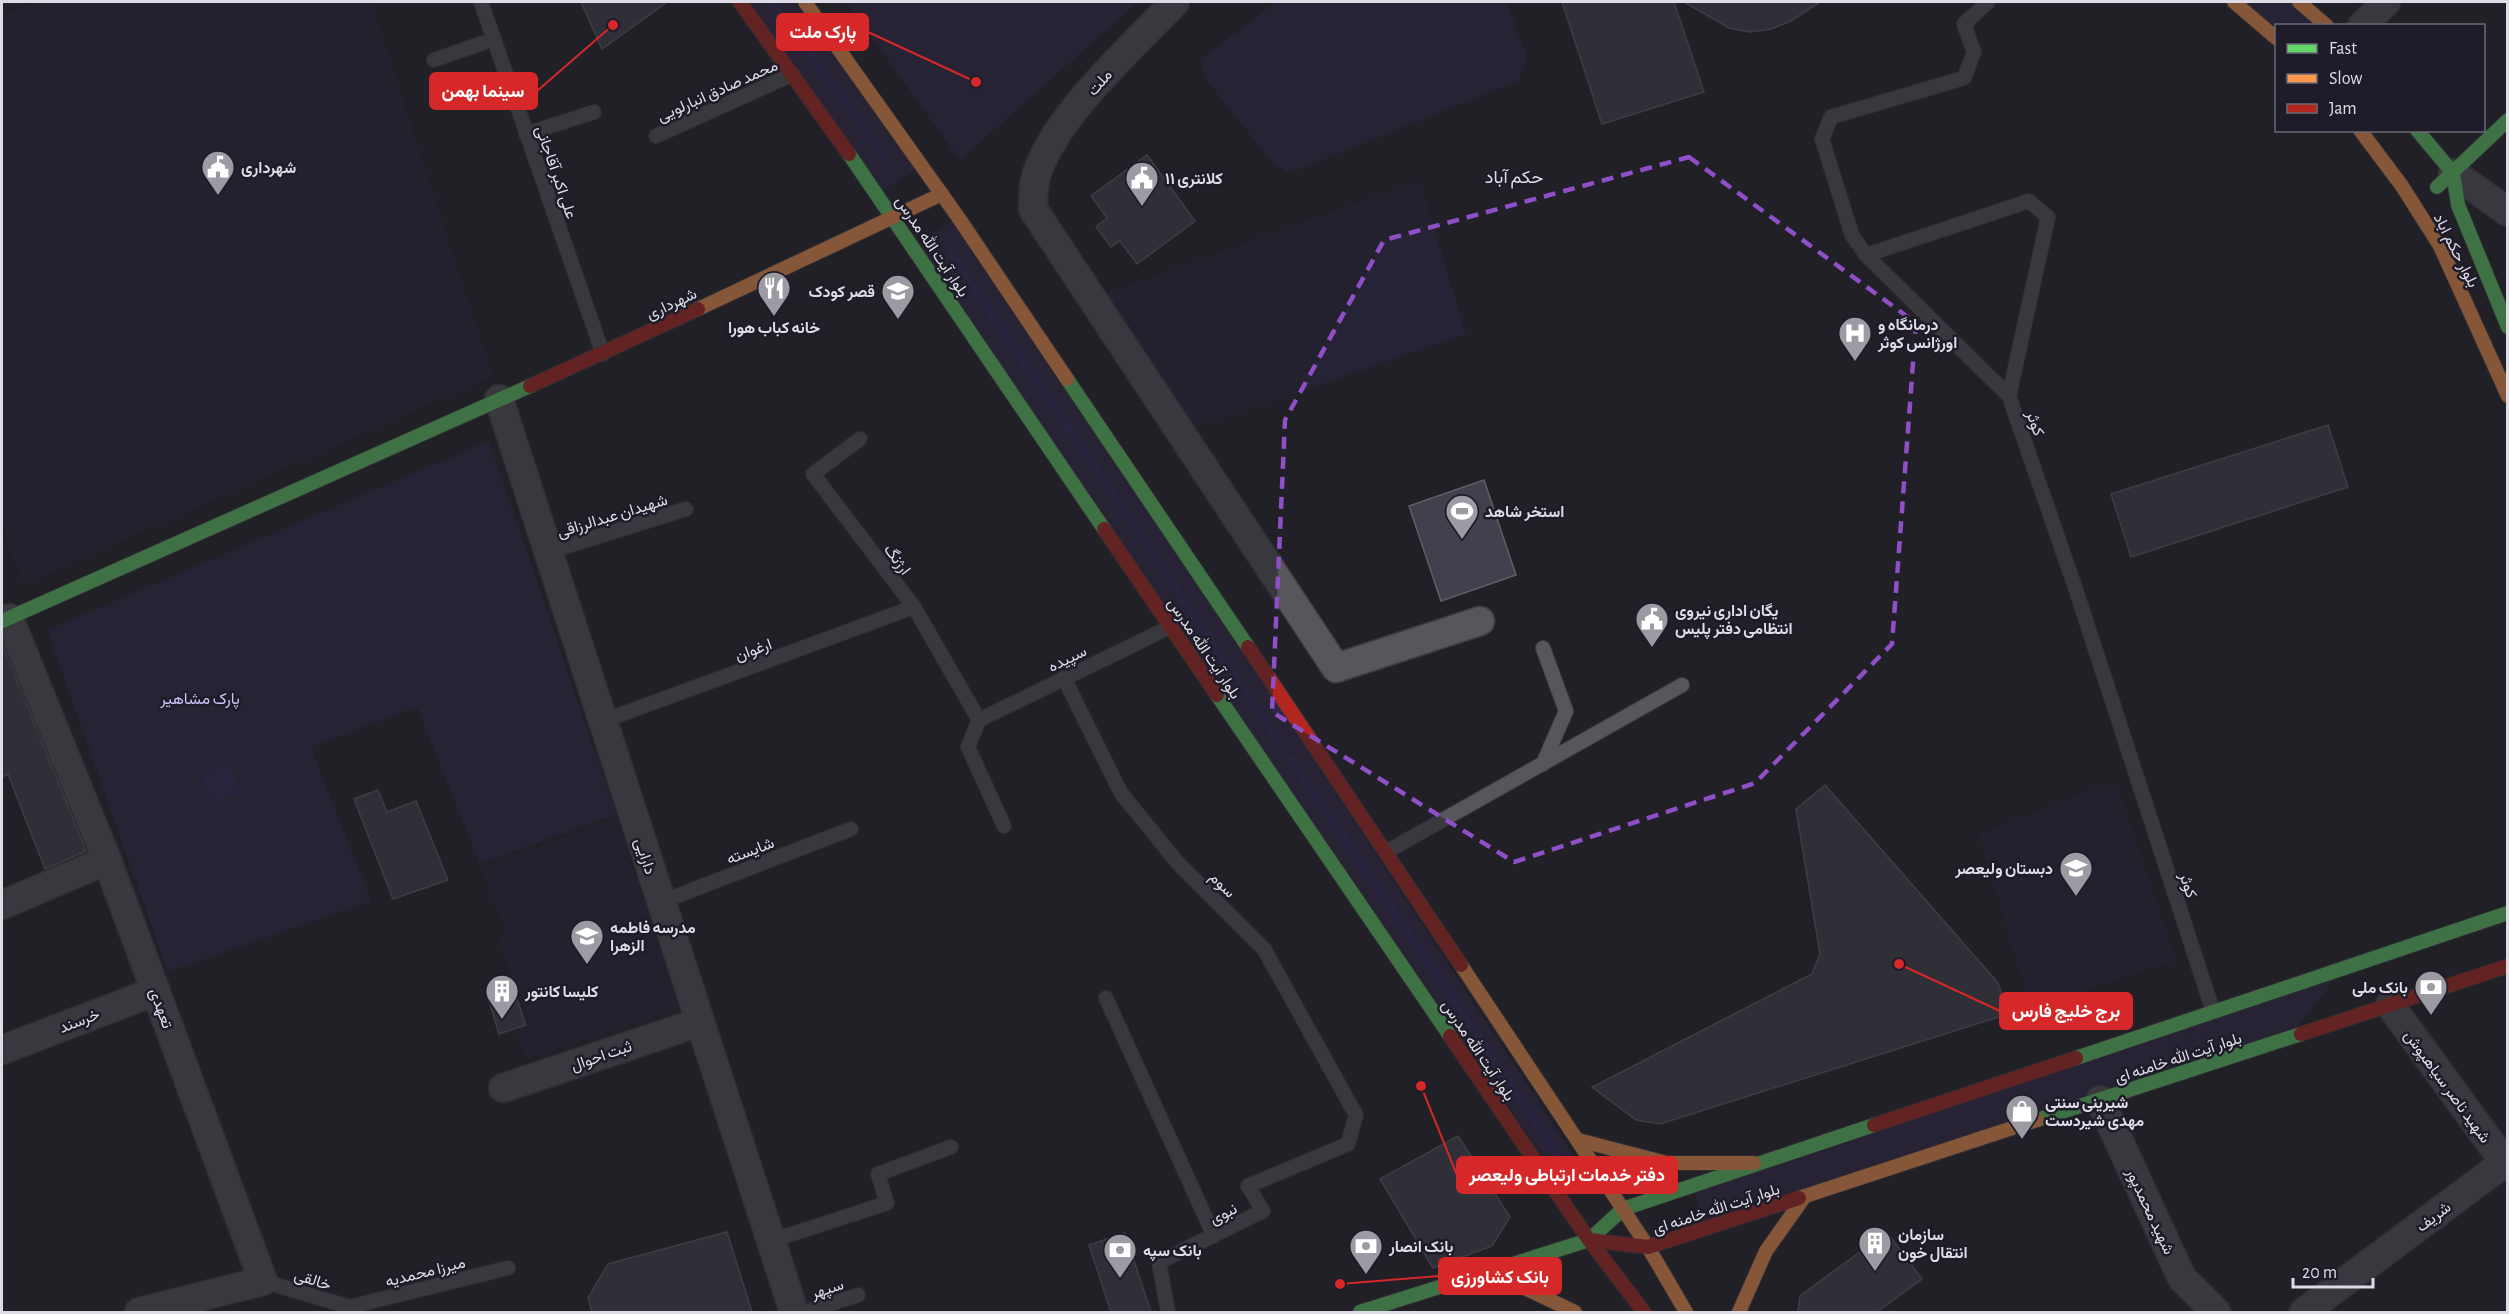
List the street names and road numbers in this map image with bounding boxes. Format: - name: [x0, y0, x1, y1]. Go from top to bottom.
- street label: محمد صادق انبارلویی: [655, 57, 781, 127]
- street label: ملت: [1084, 67, 1115, 99]
- street label: علی اکبر آقاجانی: [531, 124, 579, 222]
- street label: بلوار آیت الله مدرس: [891, 192, 973, 301]
- street label: بلوار حکم اباد: [2429, 211, 2482, 291]
- street label: شهرداری: [644, 285, 700, 324]
- street label: کوثر: [2021, 408, 2047, 439]
- street label: شهیدان عبدالرزاقی: [555, 492, 670, 542]
- street label: ارژنگ: [879, 541, 914, 579]
- street label: بلوار آیت الله مدرس: [1163, 594, 1245, 703]
- street label: ارغوان: [733, 636, 775, 666]
- street label: سپیده: [1046, 643, 1091, 678]
- street label: شایسته: [724, 835, 777, 868]
- street label: دارایی: [630, 836, 658, 877]
- street label: سوم: [1205, 869, 1238, 902]
- street label: کوثر: [2174, 870, 2200, 900]
- street label: تعهدی: [145, 986, 176, 1032]
- street label: بلوار آیت الله مدرس: [1437, 996, 1519, 1105]
- street label: خرسند: [57, 1006, 103, 1038]
- street label: شهید ناصر سیاهپوش: [2399, 1027, 2493, 1148]
- street label: بلوار آیت الله خامنه ای: [2112, 1028, 2244, 1088]
- street label: ثبت احوال: [569, 1038, 635, 1076]
- street label: شهید محمدپور: [2120, 1165, 2177, 1258]
- street label: بلوار آیت الله خامنه ای: [1650, 1179, 1782, 1239]
- street label: شریف: [2413, 1199, 2455, 1236]
- street label: نبوی: [1207, 1200, 1241, 1229]
- street label: میرزا محمدیه: [384, 1254, 467, 1292]
- street label: خالقی: [292, 1267, 333, 1295]
- street label: سپهر: [808, 1276, 847, 1305]

